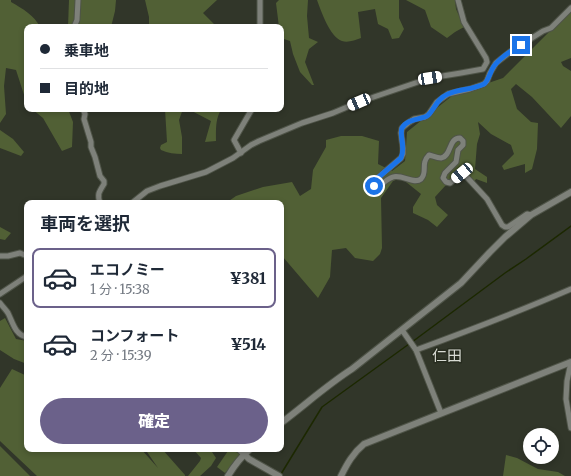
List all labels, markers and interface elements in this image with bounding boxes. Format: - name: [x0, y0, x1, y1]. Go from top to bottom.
- route end: [512, 36, 530, 54]
- text: 乗車地: [64, 41, 109, 60]
- car: [417, 70, 443, 86]
- text: 目的地: [64, 79, 109, 98]
- car: [346, 92, 372, 112]
- car: [449, 161, 475, 185]
- route start: [365, 177, 383, 195]
- text: 車両を選択: [40, 212, 130, 235]
- icon: car: [42, 260, 78, 296]
- text: エコノミー: [90, 260, 165, 279]
- text: ¥381: [230, 269, 266, 288]
- text: 1 分 · 15:38: [90, 281, 150, 298]
- icon: car: [42, 326, 78, 362]
- text: コンフォート: [90, 326, 180, 345]
- text: ¥514: [231, 335, 266, 354]
- district label: 仁田: [432, 346, 462, 365]
- text: 2 分 · 15:39: [90, 347, 152, 364]
- button: 確定: [40, 398, 268, 444]
- map controls: [523, 428, 559, 464]
- button: locate: [523, 428, 559, 464]

